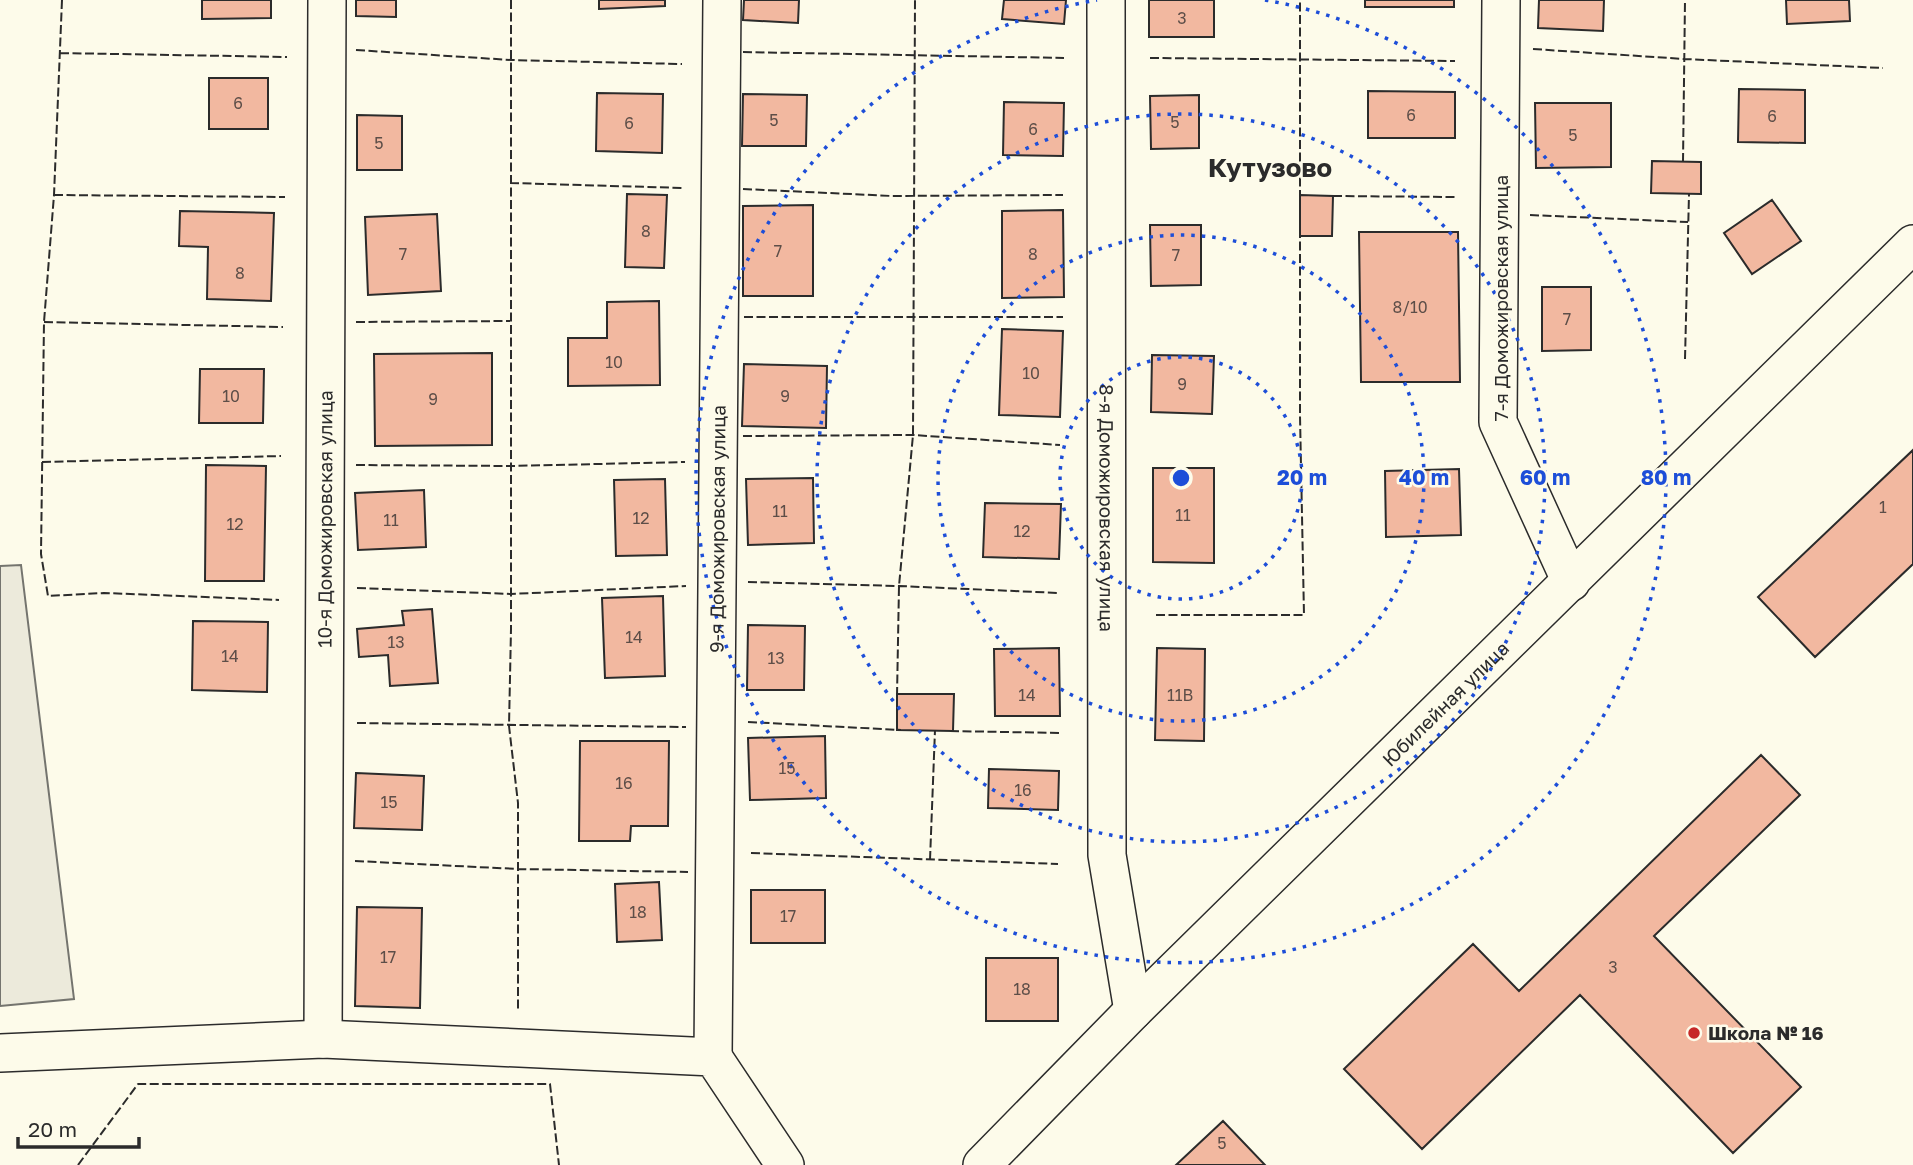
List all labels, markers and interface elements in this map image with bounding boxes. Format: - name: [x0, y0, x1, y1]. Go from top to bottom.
- house number: 3: [1177, 8, 1187, 28]
- house number: 6: [233, 93, 243, 113]
- house number: 6: [1406, 105, 1416, 125]
- house number: 6: [1767, 106, 1777, 126]
- house number: 5: [769, 110, 779, 130]
- house number: 5: [1170, 112, 1180, 132]
- house number: 6: [624, 113, 634, 133]
- house number: 6: [1028, 119, 1038, 139]
- house number: 5: [1568, 125, 1578, 145]
- house number: 5: [374, 133, 384, 153]
- district label: Кутузово: [1208, 152, 1332, 183]
- street label: 7-я Доможировская улица: [1489, 175, 1512, 421]
- house number: 8: [641, 221, 651, 241]
- house number: 7: [774, 241, 782, 261]
- house number: 7: [399, 244, 407, 264]
- house number: 8: [1028, 244, 1038, 264]
- house number: 7: [1172, 245, 1180, 265]
- house number: 8: [235, 263, 245, 283]
- house number: 8/10: [1392, 297, 1428, 317]
- house number: 7: [1563, 309, 1571, 329]
- house number: 10: [605, 352, 623, 372]
- house number: 10: [1022, 363, 1040, 383]
- house number: 9: [1177, 374, 1187, 394]
- street label: 8-я Доможировская улица: [1095, 384, 1119, 632]
- house number: 10: [222, 386, 240, 406]
- house number: 9: [780, 386, 790, 406]
- house number: 9: [428, 389, 438, 409]
- street label: 10-я Доможировская улица: [313, 390, 336, 648]
- street label: 9-я Доможировская улица: [704, 405, 730, 653]
- text: 20 m: [1277, 464, 1327, 490]
- text: 40 m: [1399, 464, 1449, 490]
- text: 60 m: [1520, 464, 1570, 490]
- text: 80 m: [1641, 464, 1691, 490]
- centre of rings: [1169, 466, 1193, 490]
- house number: 1: [1879, 497, 1887, 517]
- house number: 11: [772, 501, 788, 521]
- house number: 11: [1175, 505, 1191, 525]
- house number: 12: [632, 508, 650, 528]
- house number: 11: [383, 510, 399, 530]
- house number: 12: [226, 514, 244, 534]
- house number: 12: [1013, 521, 1031, 541]
- house number: 14: [625, 627, 643, 647]
- house number: 13: [387, 632, 405, 652]
- street label: Юбилейная улица: [1377, 636, 1513, 771]
- house number: 14: [221, 646, 239, 666]
- house number: 13: [767, 648, 785, 668]
- house number: 14: [1018, 685, 1036, 705]
- house number: 11В: [1167, 685, 1193, 705]
- house number: 15: [778, 758, 796, 778]
- house number: 16: [615, 773, 633, 793]
- house number: 16: [1014, 780, 1032, 800]
- house number: 15: [380, 792, 398, 812]
- house number: 18: [629, 902, 647, 922]
- house number: 17: [780, 906, 796, 926]
- house number: 17: [380, 947, 396, 967]
- house number: 3: [1608, 957, 1618, 977]
- house number: 18: [1013, 979, 1031, 999]
- place label: Школа № 16: [1708, 1021, 1824, 1044]
- marker: Школа № 16: [1686, 1025, 1702, 1041]
- scale bar: [18, 1106, 138, 1150]
- text: 20 m: [28, 1116, 77, 1142]
- house number: 5: [1217, 1133, 1227, 1153]

